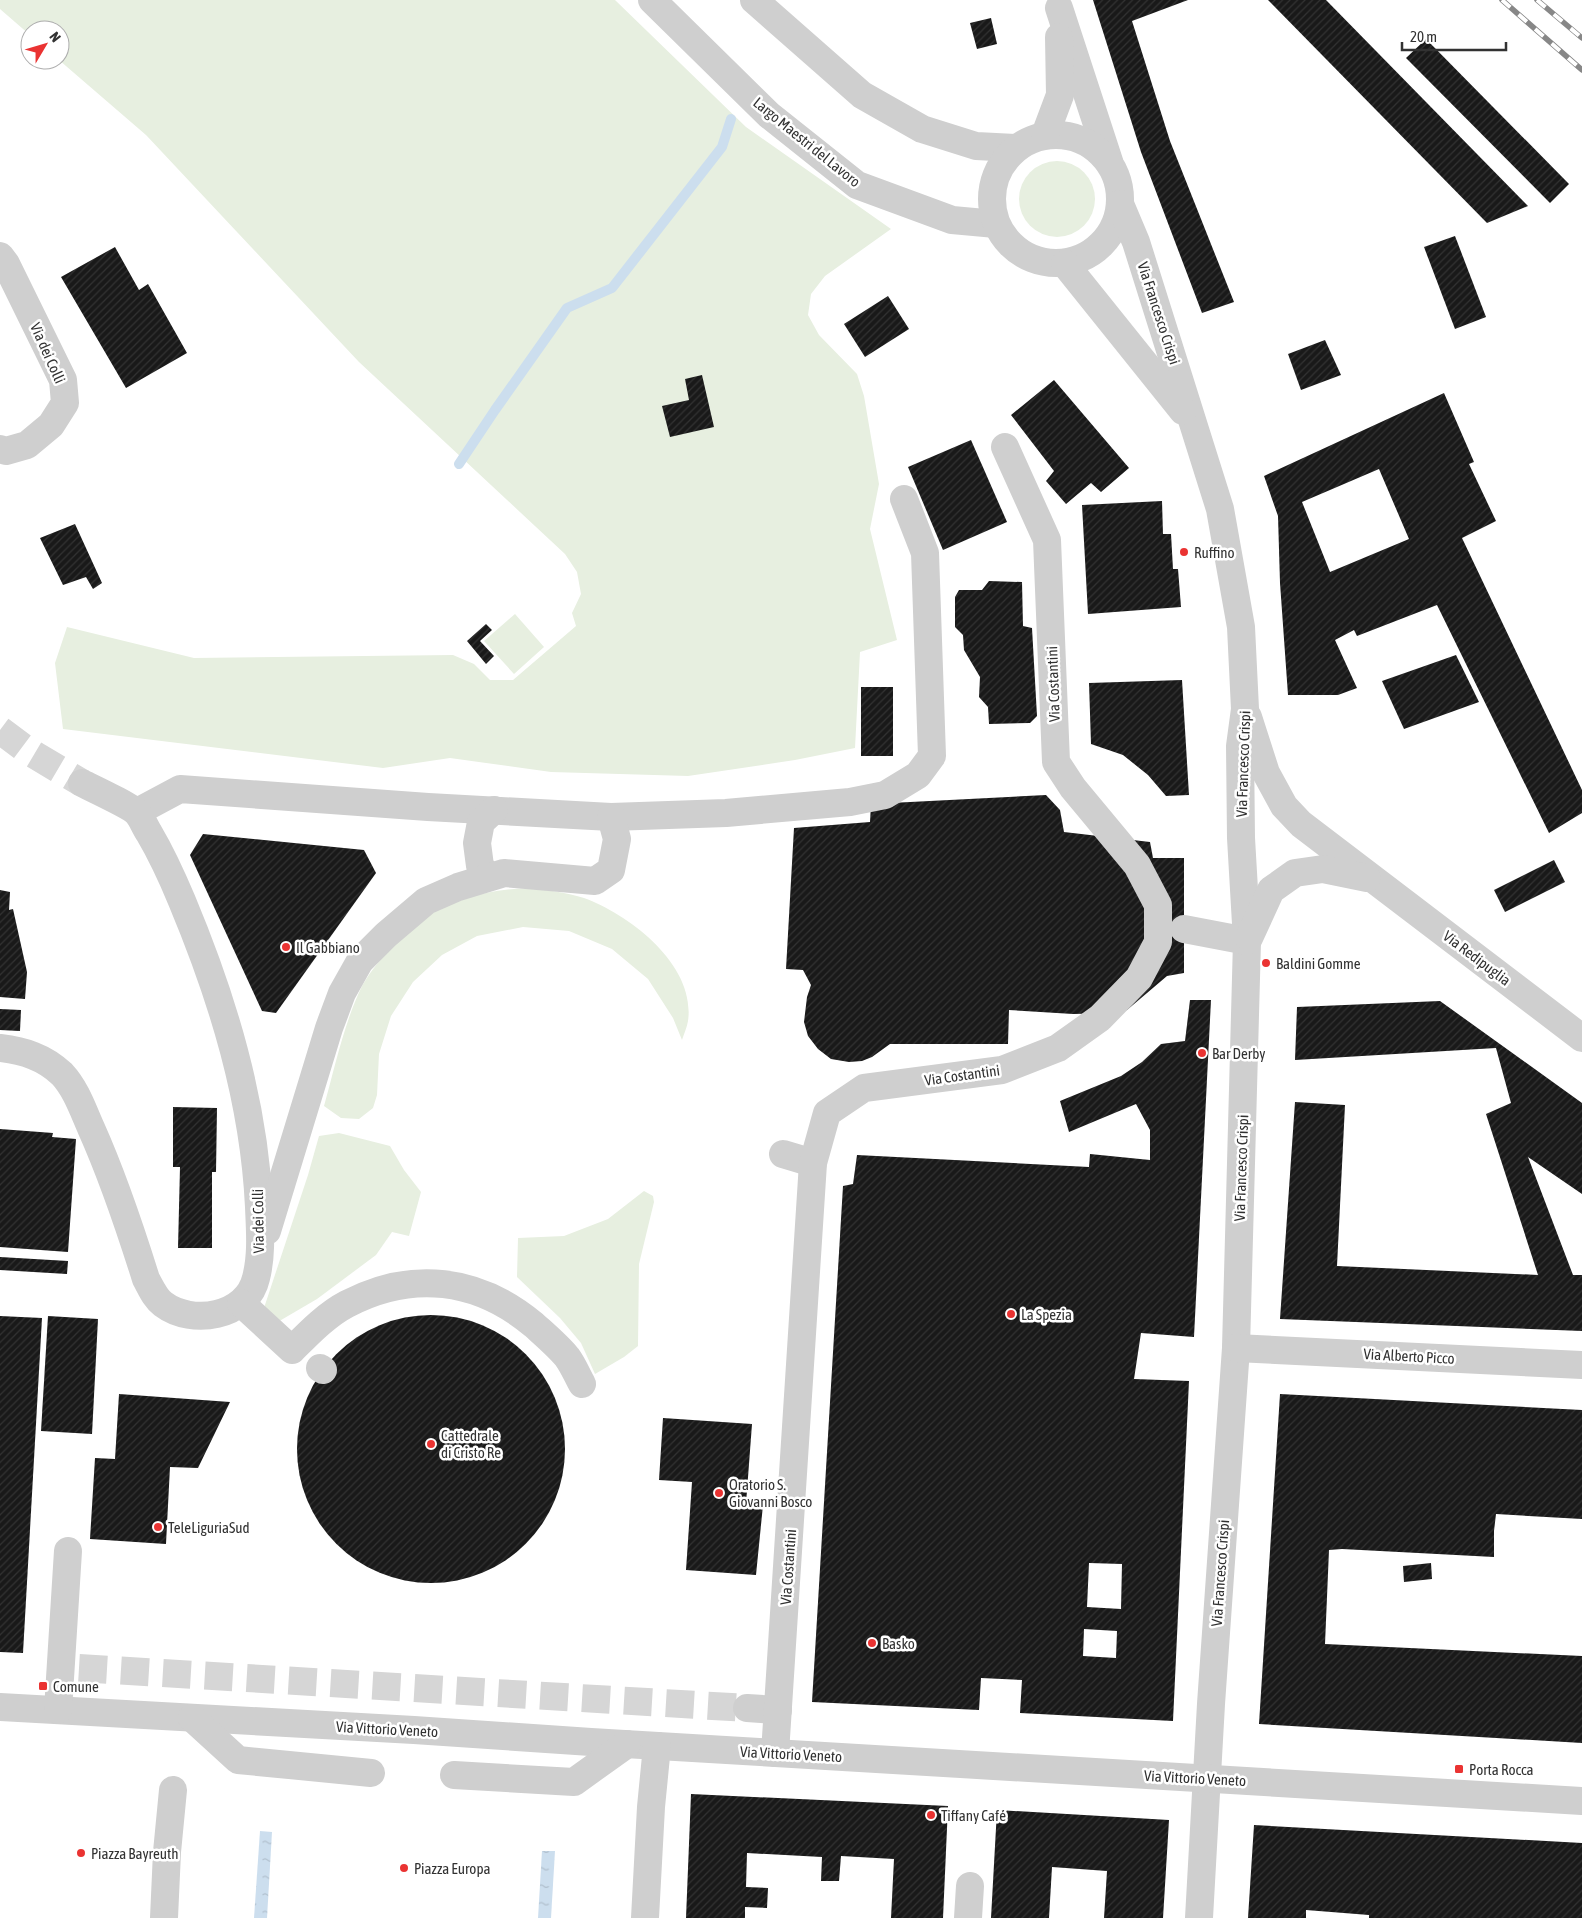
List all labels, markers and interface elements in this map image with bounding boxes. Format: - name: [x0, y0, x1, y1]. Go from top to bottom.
- north arrow: [20, 20, 70, 70]
- scale bar: [1402, 20, 1506, 52]
- text: 20 m: [1410, 28, 1437, 45]
- text: N: [46, 29, 64, 45]
- street label: Largo Maestri del Lavoro: [750, 94, 864, 190]
- street label: Via Francesco Crispi: [1134, 260, 1184, 366]
- street label: Via dei Colli: [27, 320, 69, 386]
- place label: Ruffino: [1194, 544, 1235, 561]
- marker: Ruffino: [1178, 546, 1190, 558]
- street label: Via Costantini: [1043, 646, 1063, 722]
- street label: Via Francesco Crispi: [1233, 710, 1253, 818]
- street label: Via Redipuglia: [1440, 927, 1514, 989]
- place label: Il Gabbiano: [296, 939, 360, 956]
- marker: Il Gabbiano: [280, 941, 292, 953]
- place label: Baldini Gomme: [1276, 955, 1361, 972]
- marker: Baldini Gomme: [1260, 957, 1272, 969]
- place label: Bar Derby: [1212, 1045, 1265, 1062]
- marker: Bar Derby: [1196, 1047, 1208, 1059]
- street label: Via Costantini: [923, 1061, 1001, 1089]
- street label: Via Francesco Crispi: [1231, 1114, 1251, 1222]
- street label: Via dei Colli: [249, 1189, 267, 1253]
- place label: La Spezia: [1021, 1306, 1072, 1323]
- marker: La Spezia: [1005, 1308, 1017, 1320]
- street label: Via Alberto Picco: [1363, 1345, 1455, 1367]
- place label: Cattedrale di Cristo Re: [441, 1427, 501, 1461]
- marker: Cattedrale di Cristo Re: [425, 1438, 437, 1450]
- place label: Oratorio S. Giovanni Bosco: [729, 1476, 812, 1510]
- marker: Oratorio S. Giovanni Bosco: [713, 1487, 725, 1499]
- place label: TeleLiguriaSud: [168, 1519, 250, 1536]
- street label: Via Francesco Crispi: [1208, 1519, 1232, 1627]
- marker: TeleLiguriaSud: [152, 1521, 164, 1533]
- street label: Via Costantini: [777, 1528, 799, 1606]
- place label: Basko: [882, 1635, 915, 1652]
- marker: Basko: [866, 1637, 878, 1649]
- place label: Comune: [53, 1678, 99, 1695]
- marker: Comune: [37, 1680, 49, 1692]
- street label: Via Vittorio Veneto: [336, 1718, 438, 1740]
- street label: Via Vittorio Veneto: [740, 1743, 842, 1765]
- place label: Porta Rocca: [1469, 1761, 1534, 1778]
- marker: Porta Rocca: [1453, 1763, 1465, 1775]
- street label: Via Vittorio Veneto: [1144, 1767, 1246, 1789]
- place label: Tiffany Café: [941, 1807, 1006, 1824]
- marker: Tiffany Café: [925, 1809, 937, 1821]
- place label: Piazza Bayreuth: [91, 1845, 179, 1862]
- marker: Piazza Bayreuth: [75, 1847, 87, 1859]
- place label: Piazza Europa: [414, 1860, 491, 1877]
- marker: Piazza Europa: [398, 1862, 410, 1874]

